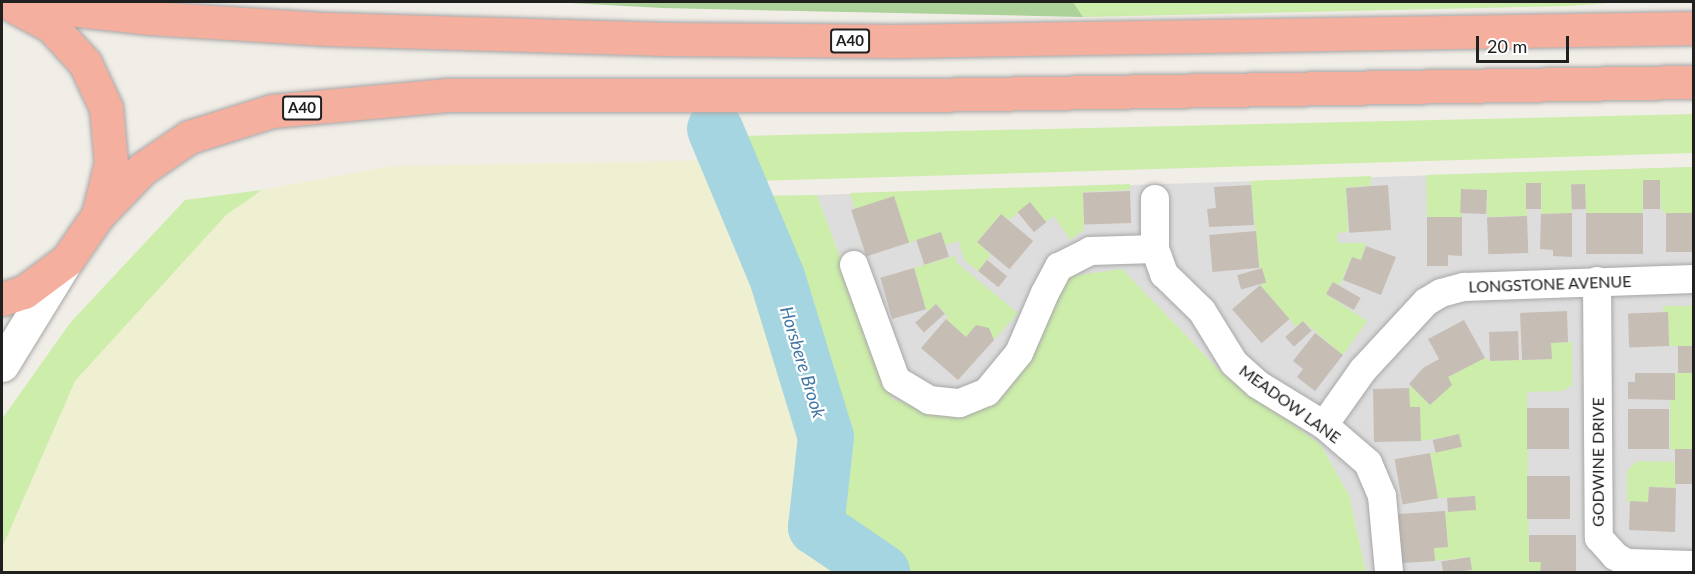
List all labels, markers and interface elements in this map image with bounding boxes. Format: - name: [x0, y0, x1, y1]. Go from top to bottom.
- scale bar: [1479, 24, 1572, 62]
- road number: A40: [829, 29, 871, 53]
- text: 20 m: [1487, 35, 1527, 57]
- road number: A40: [281, 96, 323, 120]
- street label: LONGSTONE AVENUE: [1468, 272, 1632, 296]
- water label: Horsbere Brook: [776, 304, 830, 420]
- street label: MEADOW LANE: [1235, 361, 1345, 447]
- street label: GODWINE DRIVE: [1588, 397, 1608, 527]

